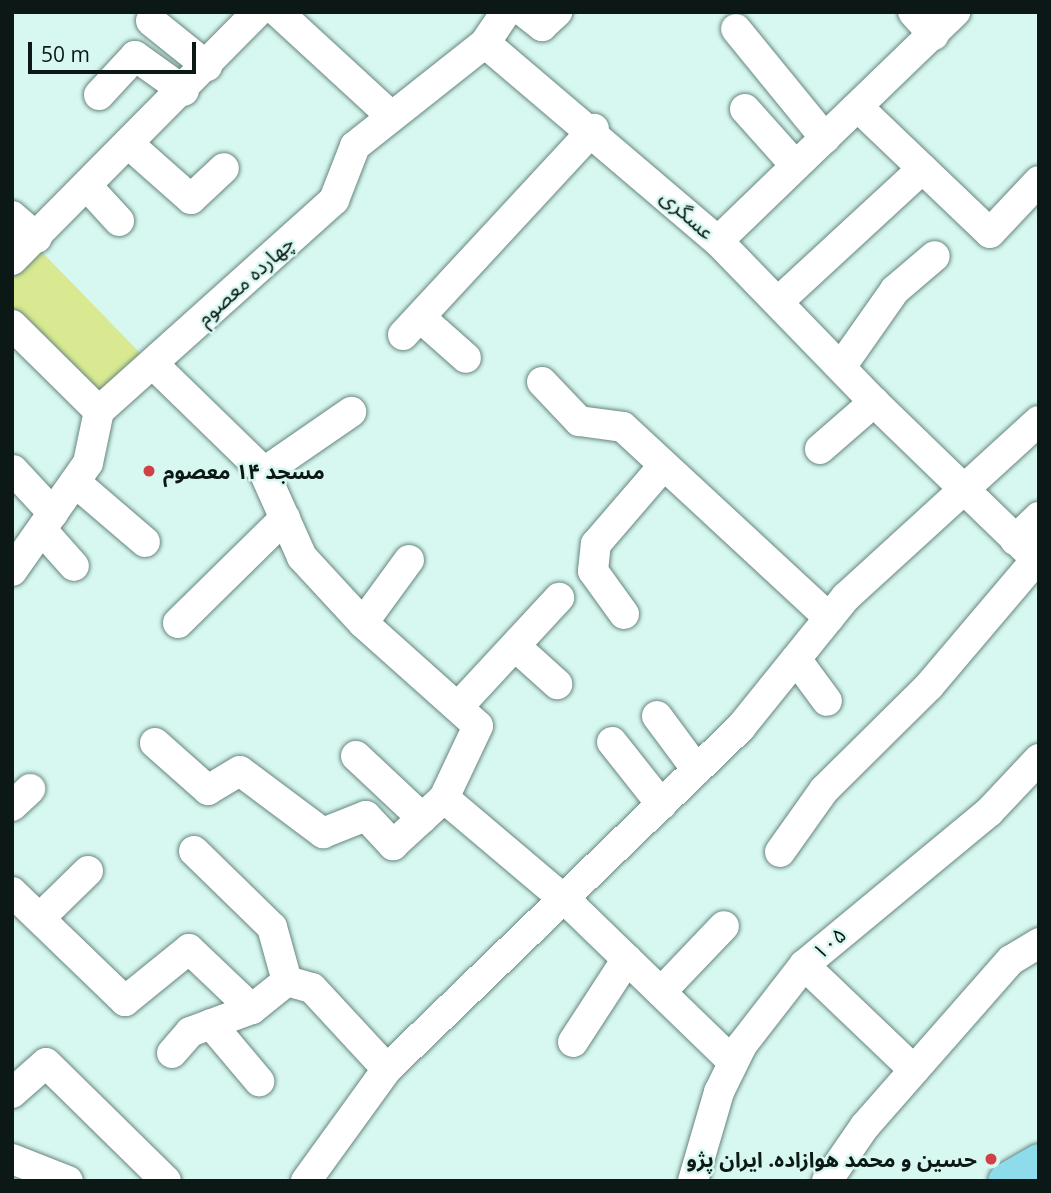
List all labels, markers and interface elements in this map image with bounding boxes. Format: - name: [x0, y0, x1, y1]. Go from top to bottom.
- scale bar: [32, 28, 200, 72]
- text: 50 m: [41, 40, 90, 68]
- street label: عسگری: [656, 183, 720, 245]
- street label: چهارده معصوم: [191, 230, 299, 330]
- place label: مسجد ۱۴ معصوم: [163, 458, 325, 484]
- marker: مسجد ۱۴ معصوم: [141, 463, 157, 479]
- street label: ۱۰۵: [807, 922, 851, 964]
- place label: حسین و محمد هوازاده. ایران پژو: [686, 1146, 977, 1172]
- marker: حسین و محمد هوازاده. ایران پژو: [983, 1151, 999, 1167]

